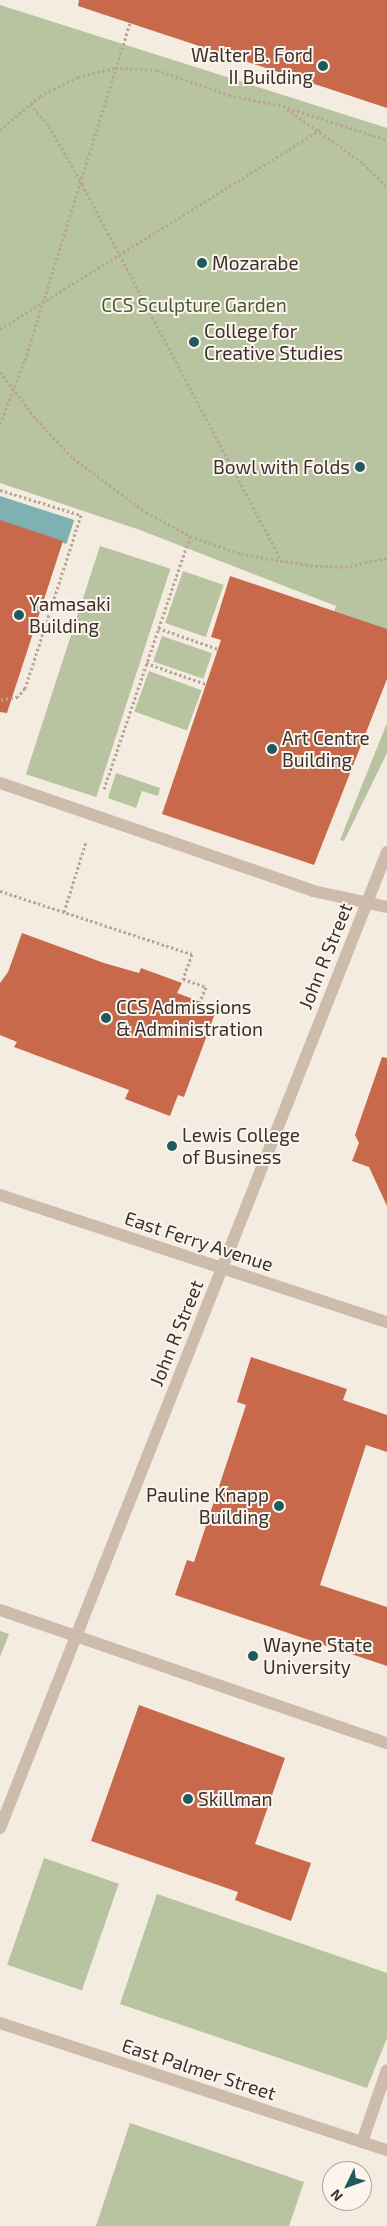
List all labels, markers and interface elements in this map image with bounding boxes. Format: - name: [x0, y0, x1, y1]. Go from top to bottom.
- place label: Walter B. Ford II Building: [191, 44, 313, 88]
- marker: Walter B. Ford II Building: [317, 60, 329, 72]
- place label: Mozarabe: [212, 252, 299, 274]
- marker: Mozarabe: [196, 257, 208, 269]
- park label: CCS Sculpture Garden: [101, 294, 287, 316]
- place label: College for Creative Studies: [204, 320, 343, 364]
- marker: College for Creative Studies: [188, 336, 200, 348]
- place label: Bowl with Folds: [212, 456, 350, 478]
- marker: Bowl with Folds: [354, 461, 366, 473]
- place label: Yamasaki Building: [29, 593, 111, 637]
- marker: Yamasaki Building: [13, 609, 25, 621]
- place label: Art Centre Building: [282, 727, 370, 771]
- marker: Art Centre Building: [266, 743, 278, 755]
- street label: John R Street: [293, 900, 357, 1012]
- place label: CCS Admissions & Administration: [116, 996, 263, 1040]
- marker: CCS Admissions & Administration: [100, 1012, 112, 1024]
- place label: Lewis College of Business: [182, 1124, 300, 1168]
- marker: Lewis College of Business: [166, 1140, 178, 1152]
- street label: East Ferry Avenue: [122, 1206, 276, 1276]
- street label: John R Street: [144, 1277, 208, 1389]
- place label: Pauline Knapp Building: [146, 1484, 269, 1528]
- marker: Pauline Knapp Building: [273, 1500, 285, 1512]
- place label: Wayne State University: [263, 1634, 372, 1678]
- marker: Wayne State University: [247, 1650, 259, 1662]
- place label: Skillman: [198, 1788, 272, 1810]
- marker: Skillman: [182, 1793, 194, 1805]
- street label: East Palmer Street: [119, 2033, 279, 2105]
- north arrow: [322, 2161, 372, 2211]
- text: N: [327, 2186, 346, 2205]

